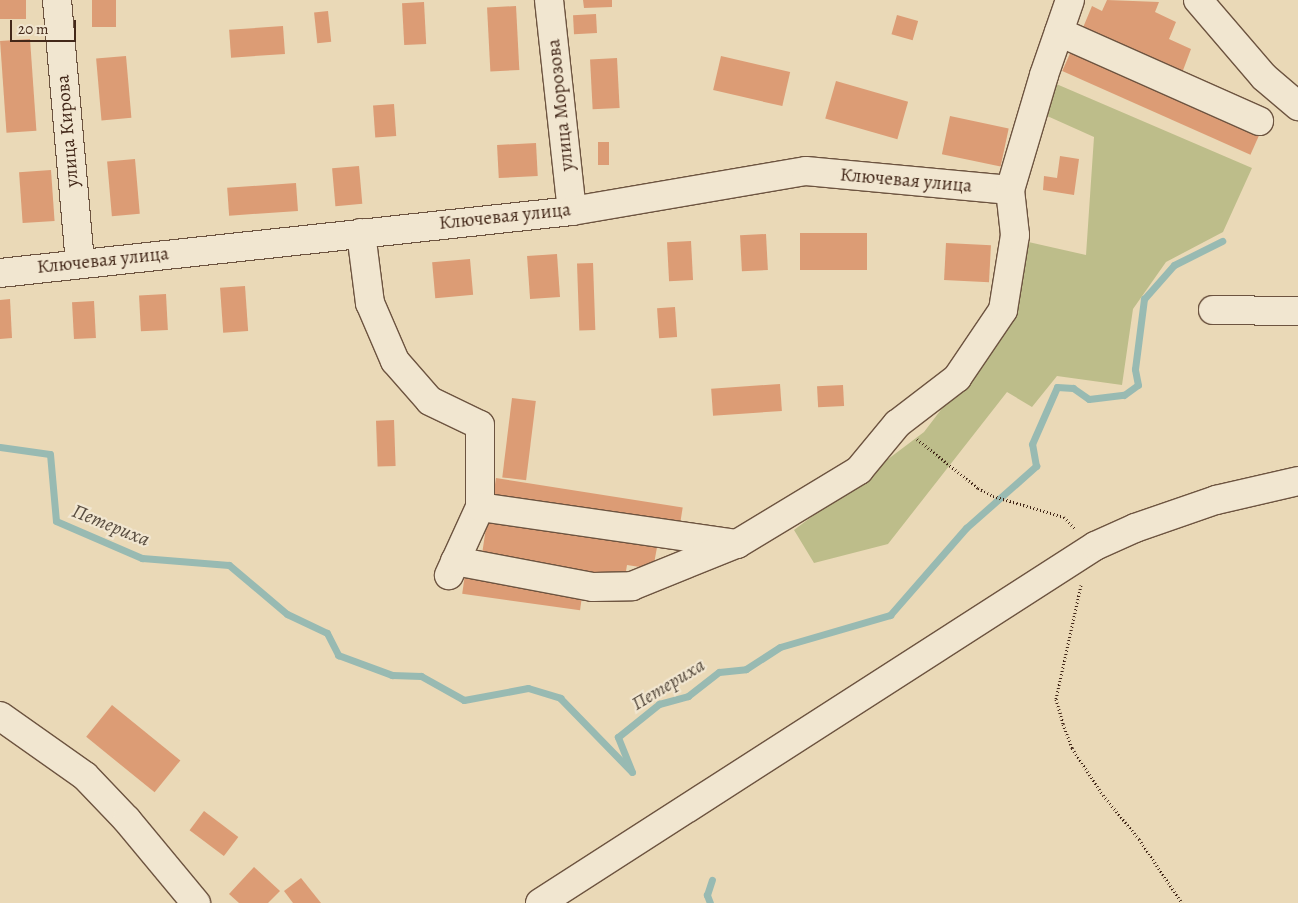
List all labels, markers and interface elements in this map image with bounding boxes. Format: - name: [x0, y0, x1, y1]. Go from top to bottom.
- scale bar: [12, 10, 79, 42]
- text: 20 m: [18, 19, 49, 39]
- street label: улица Морозова: [543, 38, 579, 172]
- street label: улица Кирова: [52, 74, 84, 188]
- street label: Ключевая улица: [839, 164, 973, 198]
- street label: Ключевая улица: [438, 199, 572, 235]
- street label: Ключевая улица: [36, 243, 170, 279]
- water label: Петериха: [69, 499, 153, 551]
- water label: Петериха: [627, 653, 709, 715]

